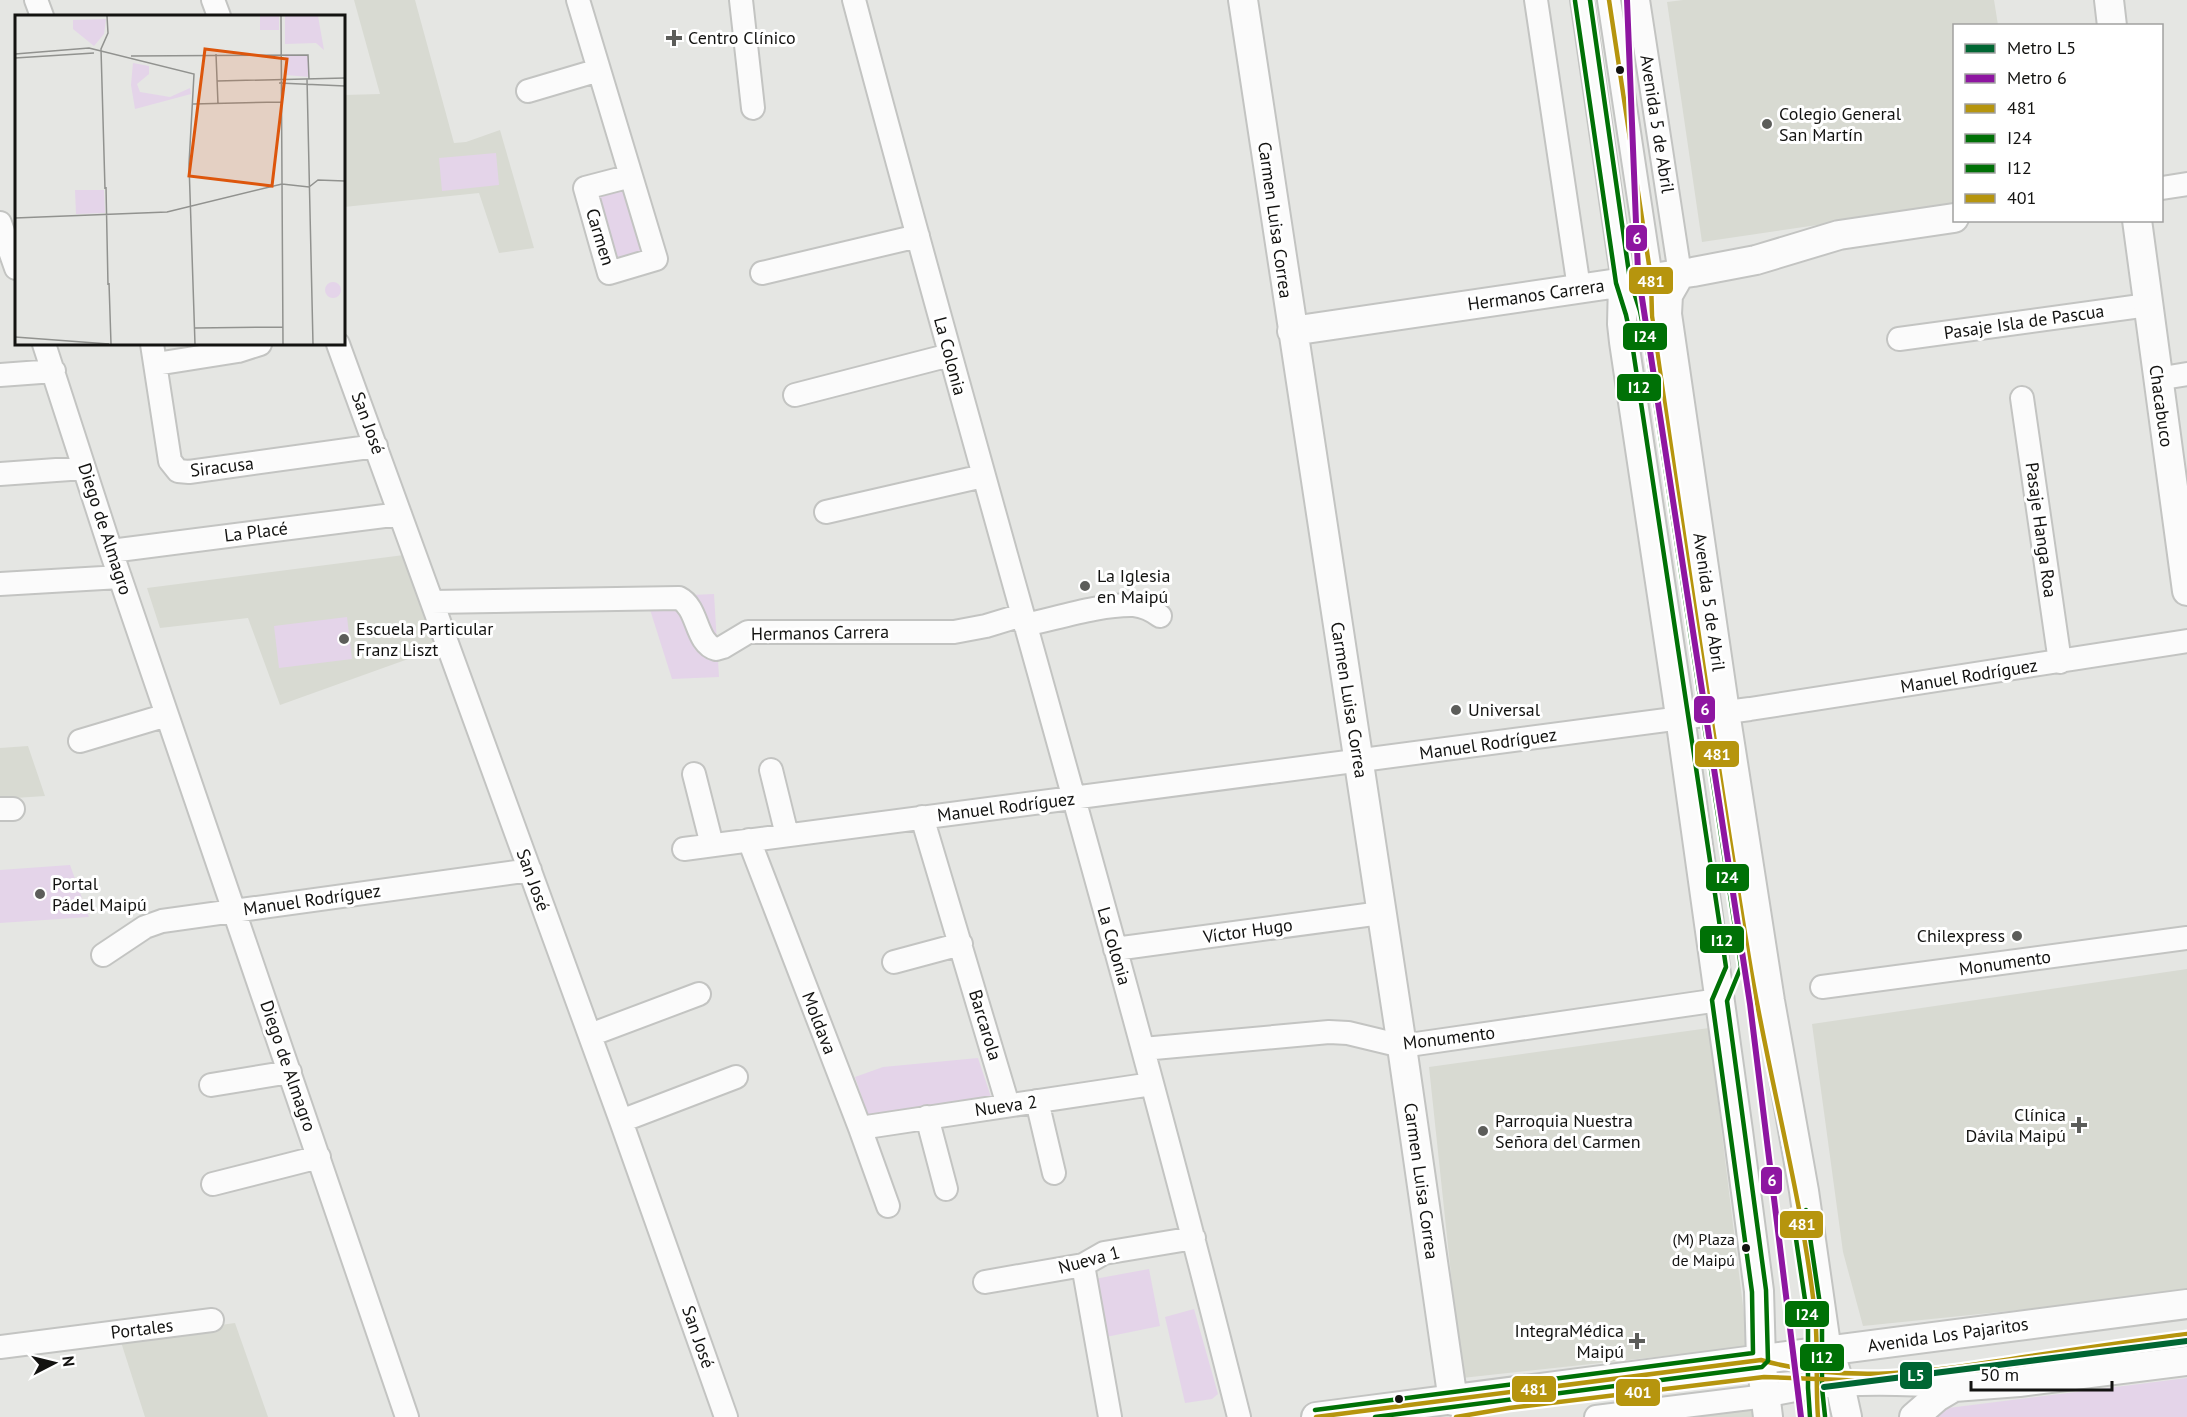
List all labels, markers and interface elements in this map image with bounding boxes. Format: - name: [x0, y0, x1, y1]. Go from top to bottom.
- inset map: [15, 15, 345, 345]
- legend: [1953, 24, 2163, 222]
- place label: Centro Clínico: [688, 26, 796, 49]
- marker: Centro Clínico: [665, 29, 683, 47]
- text: Metro L5: [2007, 36, 2076, 59]
- street label: Avenida 5 de Abril: [1635, 53, 1680, 195]
- unlabelled marker: [1614, 64, 1626, 76]
- text: Metro 6: [2007, 66, 2067, 89]
- text: 481: [2007, 96, 2036, 119]
- place label: Colegio General San Martín: [1779, 102, 1902, 146]
- marker: Colegio General San Martín: [1760, 117, 1774, 131]
- text: I24: [2007, 126, 2032, 149]
- street label: Carmen Luisa Correa: [1253, 140, 1298, 300]
- text: I12: [2007, 156, 2032, 179]
- text: 401: [2007, 186, 2036, 209]
- street label: Carmen: [581, 205, 620, 268]
- line badge: 6: [1625, 224, 1648, 252]
- text: 6: [1632, 228, 1642, 248]
- line badge: 481: [1628, 266, 1674, 295]
- text: 481: [1637, 271, 1665, 291]
- street label: Hermanos Carrera: [1466, 274, 1606, 316]
- street label: Pasaje Isla de Pascua: [1942, 299, 2106, 344]
- street label: La Colonia: [929, 314, 972, 398]
- line badge: I24: [1622, 322, 1668, 351]
- text: I24: [1634, 326, 1656, 346]
- street label: Chacabuco: [2144, 363, 2179, 449]
- line badge: I12: [1616, 373, 1662, 402]
- text: I12: [1628, 377, 1650, 397]
- street label: San José: [347, 388, 390, 457]
- street label: Siracusa: [189, 451, 255, 482]
- street label: Diego de Almagro: [73, 460, 138, 598]
- street label: Pasaje Hanga Roa: [2021, 461, 2062, 599]
- street label: La Placé: [223, 516, 289, 547]
- street label: Avenida 5 de Abril: [1688, 531, 1731, 673]
- place label: La Iglesia en Maipú: [1097, 564, 1170, 608]
- marker: La Iglesia en Maipú: [1078, 579, 1092, 593]
- place label: Escuela Particular Franz Liszt: [356, 617, 493, 661]
- street label: Hermanos Carrera: [751, 620, 889, 645]
- street label: Carmen Luisa Correa: [1326, 620, 1373, 780]
- marker: Escuela Particular Franz Liszt: [337, 632, 351, 646]
- street label: Manuel Rodríguez: [1899, 653, 2039, 698]
- line badge: 6: [1693, 695, 1716, 724]
- place label: Universal: [1468, 698, 1541, 721]
- text: 6: [1700, 699, 1710, 719]
- marker: Universal: [1449, 703, 1463, 717]
- street label: Manuel Rodríguez: [1418, 722, 1558, 765]
- line badge: 481: [1694, 740, 1740, 768]
- text: 481: [1703, 744, 1731, 764]
- street label: Manuel Rodríguez: [936, 787, 1076, 826]
- street label: San José: [512, 845, 555, 914]
- line badge: I24: [1705, 863, 1750, 892]
- text: I24: [1716, 867, 1738, 887]
- place label: Portal Pádel Maipú: [52, 872, 147, 916]
- street label: Manuel Rodríguez: [242, 878, 382, 921]
- marker: Portal Pádel Maipú: [33, 887, 47, 901]
- street label: La Colonia: [1092, 904, 1137, 988]
- street label: Víctor Hugo: [1201, 913, 1294, 948]
- place label: Chilexpress: [1917, 924, 2005, 947]
- line badge: I12: [1699, 925, 1745, 954]
- marker: Chilexpress: [2010, 929, 2024, 943]
- text: I12: [1711, 930, 1733, 950]
- street label: Monumento: [1957, 945, 2052, 980]
- street label: Barcarola: [964, 987, 1007, 1063]
- street label: Moldava: [797, 988, 842, 1057]
- street label: Diego de Almagro: [255, 997, 322, 1135]
- street label: Monumento: [1402, 1020, 1496, 1055]
- street label: Nueva 2: [973, 1090, 1039, 1121]
- street label: Carmen Luisa Correa: [1399, 1101, 1444, 1261]
- place label: Clínica Dávila Maipú: [1965, 1103, 2066, 1147]
- place label: Parroquia Nuestra Señora del Carmen: [1495, 1109, 1641, 1153]
- marker: Clínica Dávila Maipú: [2070, 1116, 2088, 1134]
- marker: Parroquia Nuestra Señora del Carmen: [1476, 1124, 1490, 1138]
- line badge: 6: [1760, 1166, 1783, 1195]
- text: 6: [1767, 1170, 1777, 1190]
- line badge: 481: [1779, 1210, 1824, 1239]
- text: 481: [1788, 1214, 1816, 1234]
- place label: (M) Plaza de Maipú: [1672, 1229, 1735, 1270]
- street label: Nueva 1: [1056, 1240, 1122, 1279]
- marker: (M) Plaza de Maipú: [1740, 1242, 1752, 1254]
- line badge: I24: [1784, 1300, 1830, 1328]
- street label: San José: [677, 1302, 720, 1371]
- text: I24: [1796, 1304, 1818, 1324]
- street label: Avenida Los Pajaritos: [1866, 1312, 2030, 1357]
- street label: Portales: [109, 1313, 174, 1344]
- place label: IntegraMédica Maipú: [1514, 1319, 1624, 1363]
- marker: IntegraMédica Maipú: [1628, 1332, 1646, 1350]
- north arrow: [24, 1333, 84, 1393]
- line badge: I12: [1799, 1343, 1845, 1372]
- text: I12: [1811, 1347, 1833, 1367]
- scale bar: [1971, 1354, 2112, 1392]
- text: N: [58, 1355, 79, 1368]
- line badge: L5: [1899, 1361, 1933, 1390]
- text: 50 m: [1980, 1363, 2019, 1386]
- text: L5: [1907, 1365, 1925, 1385]
- line badge: 481: [1511, 1375, 1557, 1403]
- line badge: 401: [1615, 1378, 1661, 1407]
- text: 481: [1520, 1379, 1548, 1399]
- text: 401: [1624, 1382, 1652, 1402]
- unlabelled marker: [1393, 1393, 1405, 1405]

